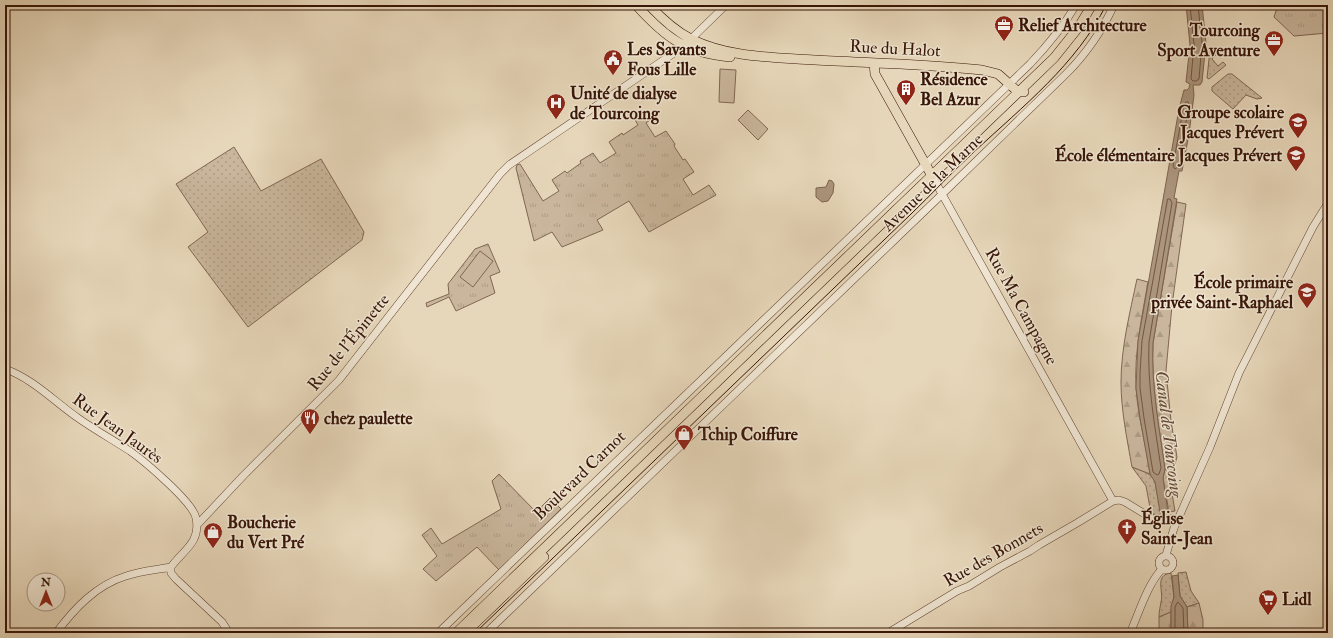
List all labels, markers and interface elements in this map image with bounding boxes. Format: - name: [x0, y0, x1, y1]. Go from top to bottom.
- office icon: Relief Architecture: [993, 14, 1015, 42]
- place label: Relief Architecture: [1018, 15, 1147, 36]
- place label: Tourcoing Sport Aventure: [1157, 20, 1261, 62]
- office icon: Tourcoing Sport Aventure: [1263, 29, 1285, 57]
- street label: Rue du Halot: [849, 36, 942, 61]
- place label: Les Savants Fous Lille: [627, 39, 706, 80]
- public building icon: Les Savants Fous Lille: [602, 48, 624, 76]
- place label: Résidence Bel Azur: [920, 69, 988, 110]
- building icon: Résidence Bel Azur: [895, 78, 917, 106]
- place label: Unité de dialyse de Tourcoing: [570, 83, 678, 125]
- hospital icon: Unité de dialyse de Tourcoing: [545, 92, 567, 120]
- place label: Groupe scolaire Jacques Prévert: [1177, 102, 1285, 144]
- school or university icon: Groupe scolaire Jacques Prévert: [1287, 111, 1309, 139]
- street label: Avenue de la Marne: [877, 129, 987, 237]
- place label: École élémentaire Jacques Prévert: [1055, 143, 1282, 167]
- school or university icon: École élémentaire Jacques Prévert: [1285, 144, 1307, 172]
- street label: Rue Ma Campagne: [980, 244, 1062, 369]
- place label: École primaire privée Saint-Raphael: [1150, 270, 1294, 314]
- school or university icon: École primaire privée Saint-Raphael: [1296, 281, 1318, 309]
- street label: Rue de l'Épinette: [302, 289, 395, 396]
- water label: Canal de Tourcoing: [1149, 369, 1188, 500]
- street label: Rue Jean Jaurès: [68, 389, 167, 469]
- restaurant icon: chez paulette: [299, 407, 321, 435]
- place label: chez paulette: [324, 408, 413, 430]
- shop icon: Tchip Coiffure: [673, 423, 695, 451]
- place label: Tchip Coiffure: [697, 424, 799, 446]
- street label: Boulevard Carnot: [529, 426, 630, 525]
- place label: Église Saint-Jean: [1141, 506, 1213, 550]
- place label: Boucherie du Vert Pré: [227, 512, 305, 553]
- street label: Rue des Bonnets: [940, 517, 1047, 591]
- church icon: Église Saint-Jean: [1116, 517, 1138, 545]
- shop icon: Boucherie du Vert Pré: [202, 521, 224, 549]
- north arrow: [26, 572, 66, 612]
- text: N: [40, 576, 52, 589]
- supermarket icon: Lidl: [1257, 588, 1279, 616]
- place label: Lidl: [1282, 589, 1312, 610]

